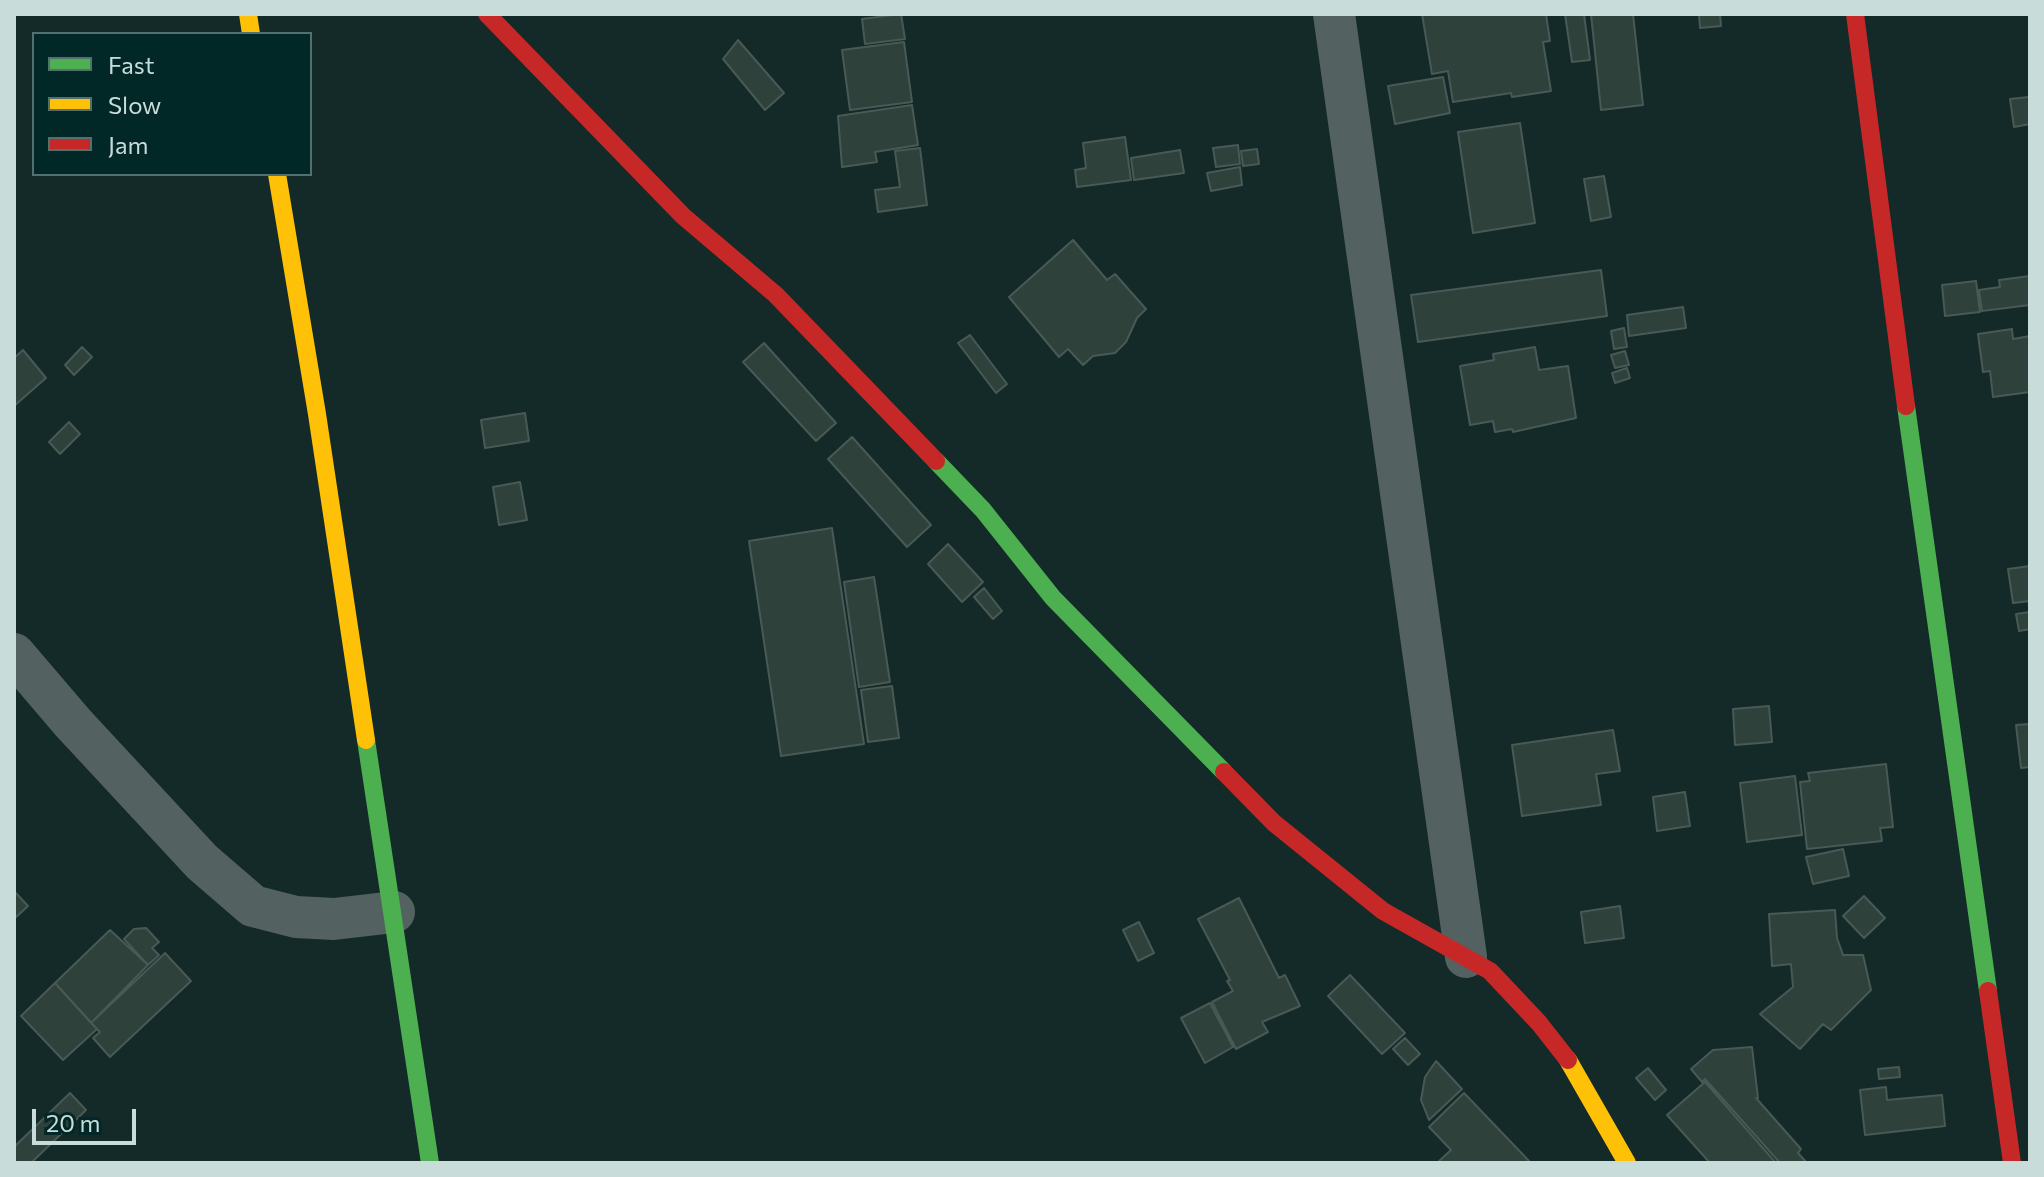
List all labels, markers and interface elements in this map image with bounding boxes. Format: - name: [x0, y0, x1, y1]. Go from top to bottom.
- legend: [32, 32, 312, 176]
- text: Fast: [108, 50, 155, 79]
- text: Slow: [108, 90, 161, 119]
- text: Jam: [108, 130, 148, 159]
- scale bar: [36, 1093, 140, 1143]
- text: 20 m: [46, 1108, 100, 1137]

